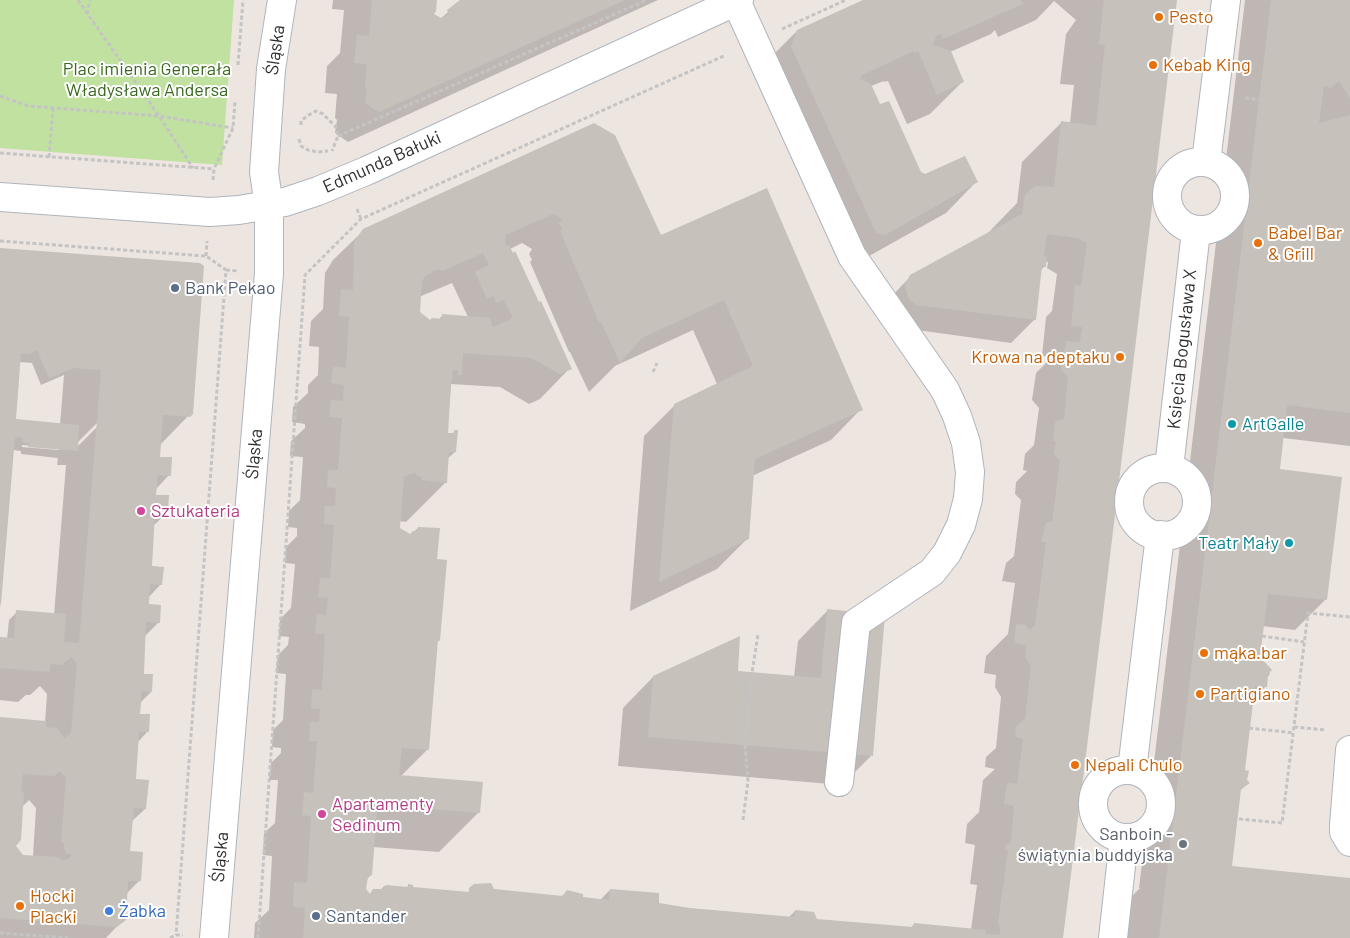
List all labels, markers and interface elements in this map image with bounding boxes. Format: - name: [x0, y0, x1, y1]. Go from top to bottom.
- place label: Pesto: [1169, 6, 1213, 28]
- marker: Pesto: [1153, 11, 1165, 23]
- street label: Śląska: [261, 23, 289, 77]
- place label: Kebab King: [1163, 54, 1251, 76]
- park label: Plac imienia Generała Władysława Andersa: [63, 58, 231, 100]
- marker: Kebab King: [1147, 59, 1159, 71]
- street label: Edmunda Bałuki: [319, 126, 445, 198]
- place label: Babel Bar & Grill: [1268, 222, 1342, 264]
- marker: Babel Bar & Grill: [1252, 237, 1264, 249]
- street label: Księcia Bogusława X: [1163, 268, 1201, 430]
- place label: Bank Pekao: [185, 277, 275, 299]
- marker: Bank Pekao: [169, 282, 181, 294]
- place label: Krowa na deptaku: [971, 346, 1110, 368]
- marker: Krowa na deptaku: [1114, 351, 1126, 363]
- place label: ArtGalle: [1242, 413, 1304, 435]
- marker: ArtGalle: [1226, 418, 1238, 430]
- street label: Śląska: [241, 428, 267, 480]
- place label: Sztukateria: [151, 500, 240, 522]
- marker: Sztukateria: [135, 505, 147, 517]
- place label: Teatr Mały: [1198, 532, 1279, 554]
- marker: Teatr Mały: [1283, 537, 1295, 549]
- place label: mąka.bar: [1214, 642, 1287, 664]
- marker: mąka.bar: [1198, 647, 1210, 659]
- place label: Partigiano: [1210, 683, 1291, 705]
- marker: Partigiano: [1194, 688, 1206, 700]
- place label: Nepali Chulo: [1085, 754, 1182, 776]
- marker: Nepali Chulo: [1069, 759, 1081, 771]
- place label: Apartamenty Sedinum: [332, 793, 434, 836]
- marker: Apartamenty Sedinum: [316, 808, 328, 820]
- place label: Sanboin - świątynia buddyjska: [1018, 823, 1173, 866]
- street label: Śląska: [207, 831, 233, 883]
- marker: Sanboin - świątynia buddyjska: [1177, 838, 1189, 850]
- place label: Hocki Placki: [30, 885, 77, 928]
- marker: Hocki Placki: [14, 900, 26, 912]
- place label: Żabka: [119, 900, 166, 922]
- marker: Żabka: [103, 905, 115, 917]
- place label: Santander: [326, 905, 407, 927]
- marker: Santander: [310, 910, 322, 922]

